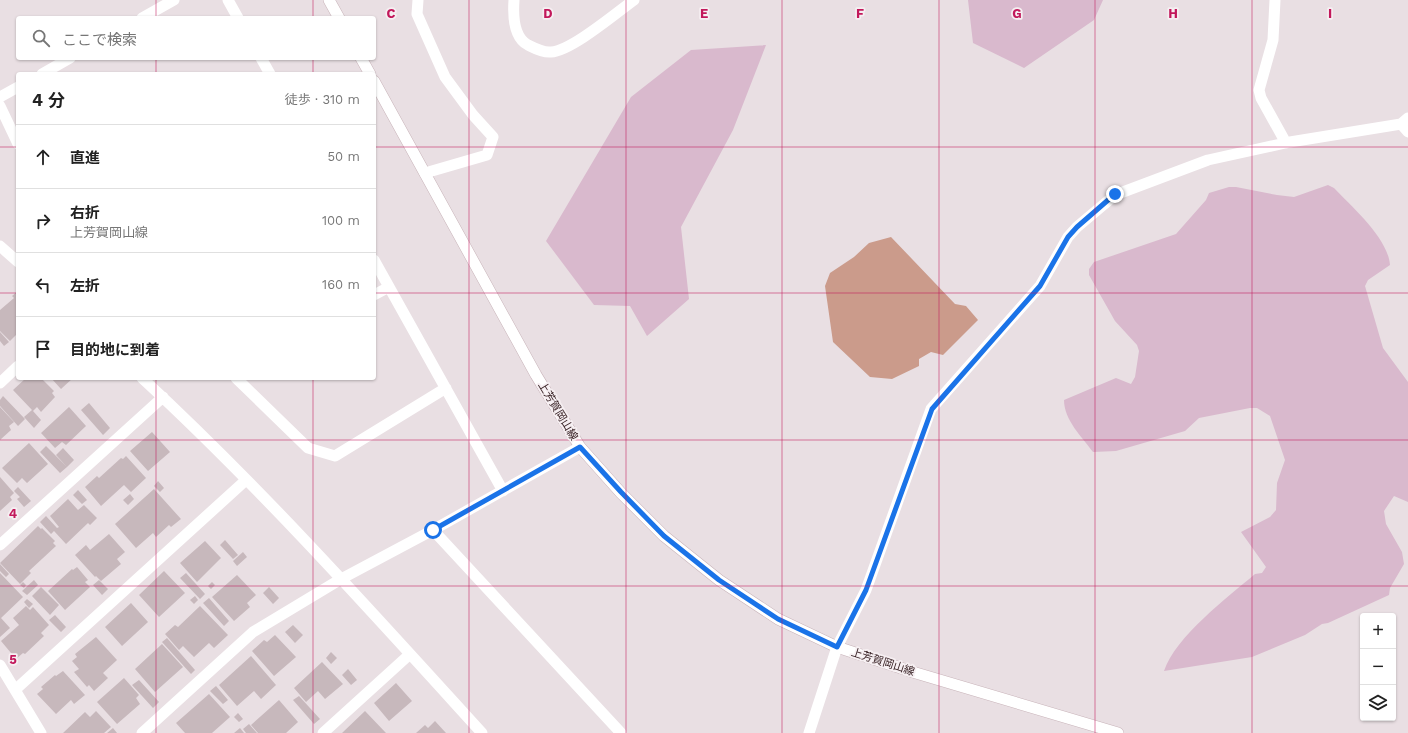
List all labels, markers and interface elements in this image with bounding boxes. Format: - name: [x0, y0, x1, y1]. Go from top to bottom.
- text: C: [387, 6, 396, 21]
- text: D: [543, 6, 553, 21]
- text: E: [700, 6, 708, 21]
- text: F: [856, 6, 864, 21]
- text: G: [1012, 6, 1022, 21]
- text: H: [1168, 6, 1178, 21]
- text: I: [1328, 6, 1332, 21]
- search box: [16, 16, 376, 60]
- icon: search: [30, 27, 52, 49]
- text: ここで検索: [62, 31, 137, 49]
- text: 4 分: [32, 90, 65, 110]
- text: 徒歩 · 310 m: [285, 92, 360, 107]
- icon: ahead: [32, 146, 54, 168]
- text: 直進: [70, 149, 100, 167]
- text: 50 m: [328, 149, 360, 164]
- route end: [1106, 185, 1124, 203]
- text: 右折: [70, 204, 100, 222]
- icon: right: [32, 210, 54, 232]
- text: 100 m: [322, 213, 360, 228]
- text: 上芳賀岡山線: [70, 225, 148, 240]
- icon: left: [32, 274, 54, 296]
- text: 左折: [70, 277, 100, 295]
- text: 160 m: [322, 277, 360, 292]
- icon: arrive: [32, 338, 54, 360]
- text: 目的地に到着: [70, 341, 160, 359]
- street label: 上芳賀岡山線: [535, 379, 581, 443]
- text: 4: [9, 506, 18, 521]
- route start: [424, 521, 442, 539]
- map controls: [1360, 613, 1396, 721]
- button: +: [1360, 613, 1396, 649]
- street label: 上芳賀岡山線: [850, 646, 916, 678]
- button: −: [1360, 649, 1396, 685]
- text: 5: [9, 652, 17, 667]
- button: layers: [1360, 685, 1396, 721]

